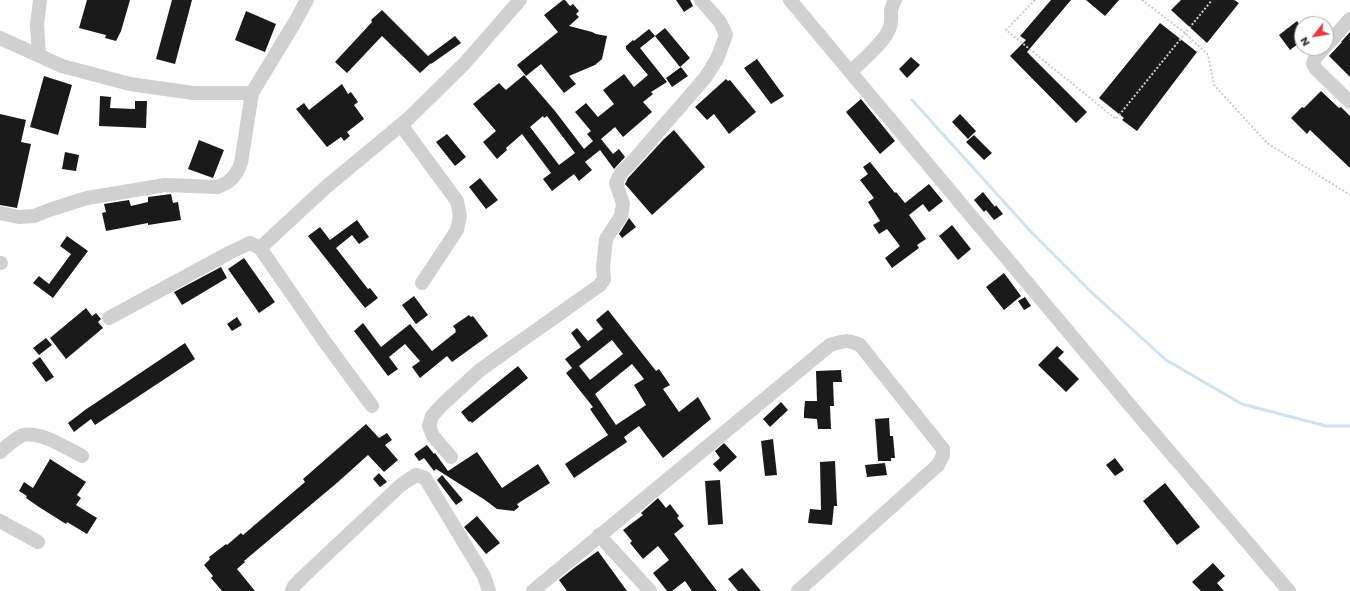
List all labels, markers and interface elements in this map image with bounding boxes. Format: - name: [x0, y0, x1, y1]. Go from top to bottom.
- north arrow: [1294, 16, 1334, 56]
- text: N: [1296, 34, 1314, 49]

